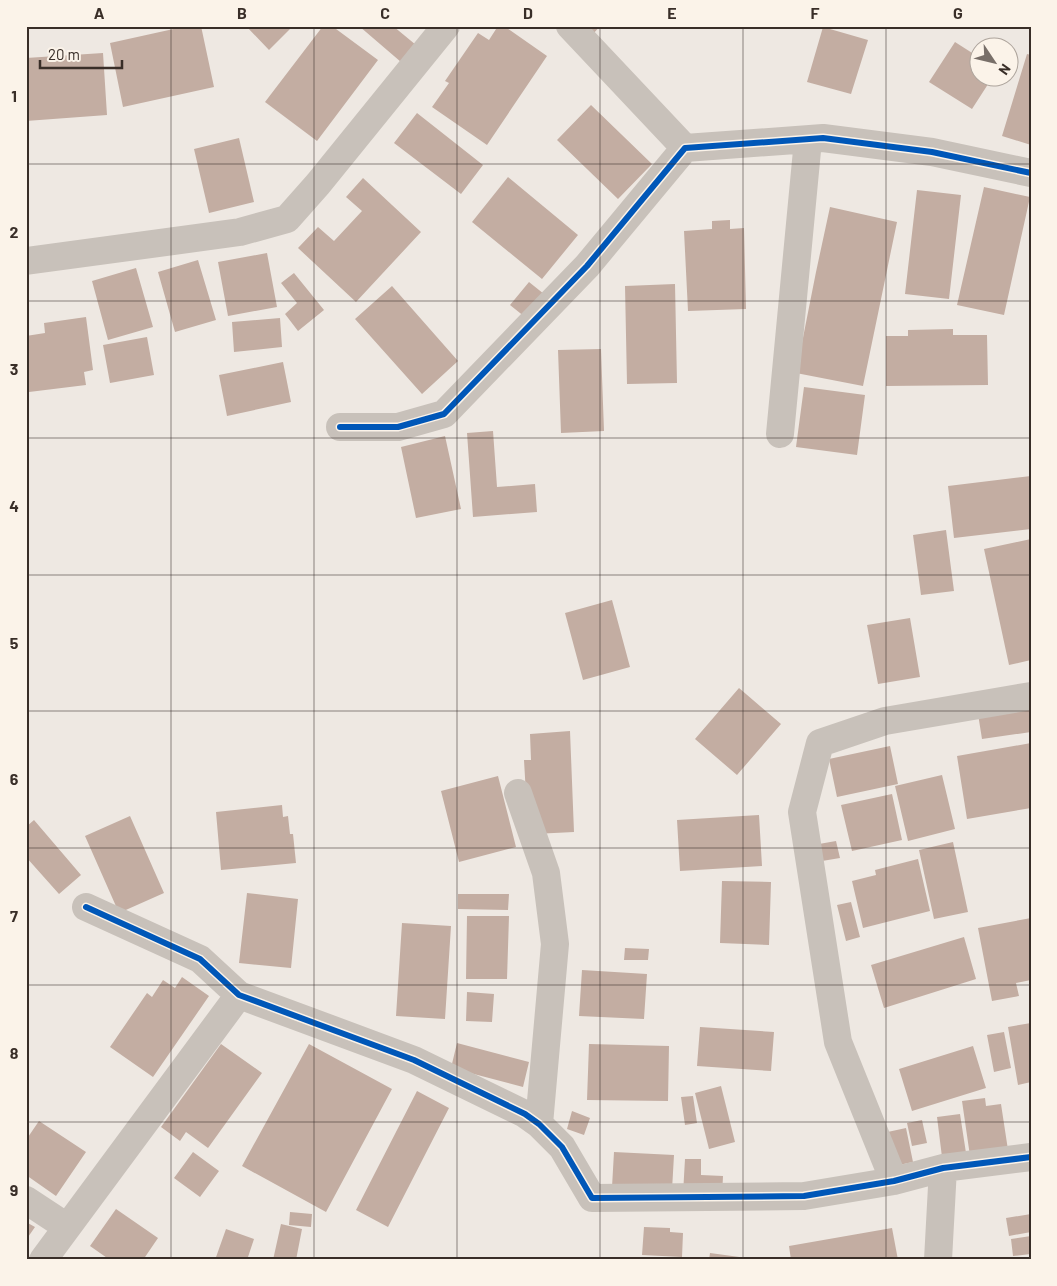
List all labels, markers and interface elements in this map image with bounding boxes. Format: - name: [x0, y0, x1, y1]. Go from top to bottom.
- text: A: [94, 3, 105, 22]
- text: B: [237, 3, 247, 22]
- text: C: [380, 3, 390, 22]
- text: D: [523, 3, 533, 22]
- text: E: [667, 3, 677, 22]
- text: F: [811, 3, 820, 22]
- text: G: [953, 3, 963, 22]
- scale bar: [40, 38, 122, 70]
- north arrow: [970, 38, 1020, 88]
- text: 20 m: [48, 45, 80, 63]
- text: N: [995, 61, 1015, 78]
- text: 1: [11, 86, 17, 105]
- text: 2: [10, 222, 19, 241]
- text: 3: [10, 359, 18, 378]
- text: 4: [9, 496, 19, 515]
- text: 5: [10, 633, 19, 652]
- text: 6: [10, 769, 19, 788]
- text: 7: [10, 906, 18, 925]
- text: 8: [10, 1043, 19, 1062]
- text: 9: [10, 1180, 18, 1199]

